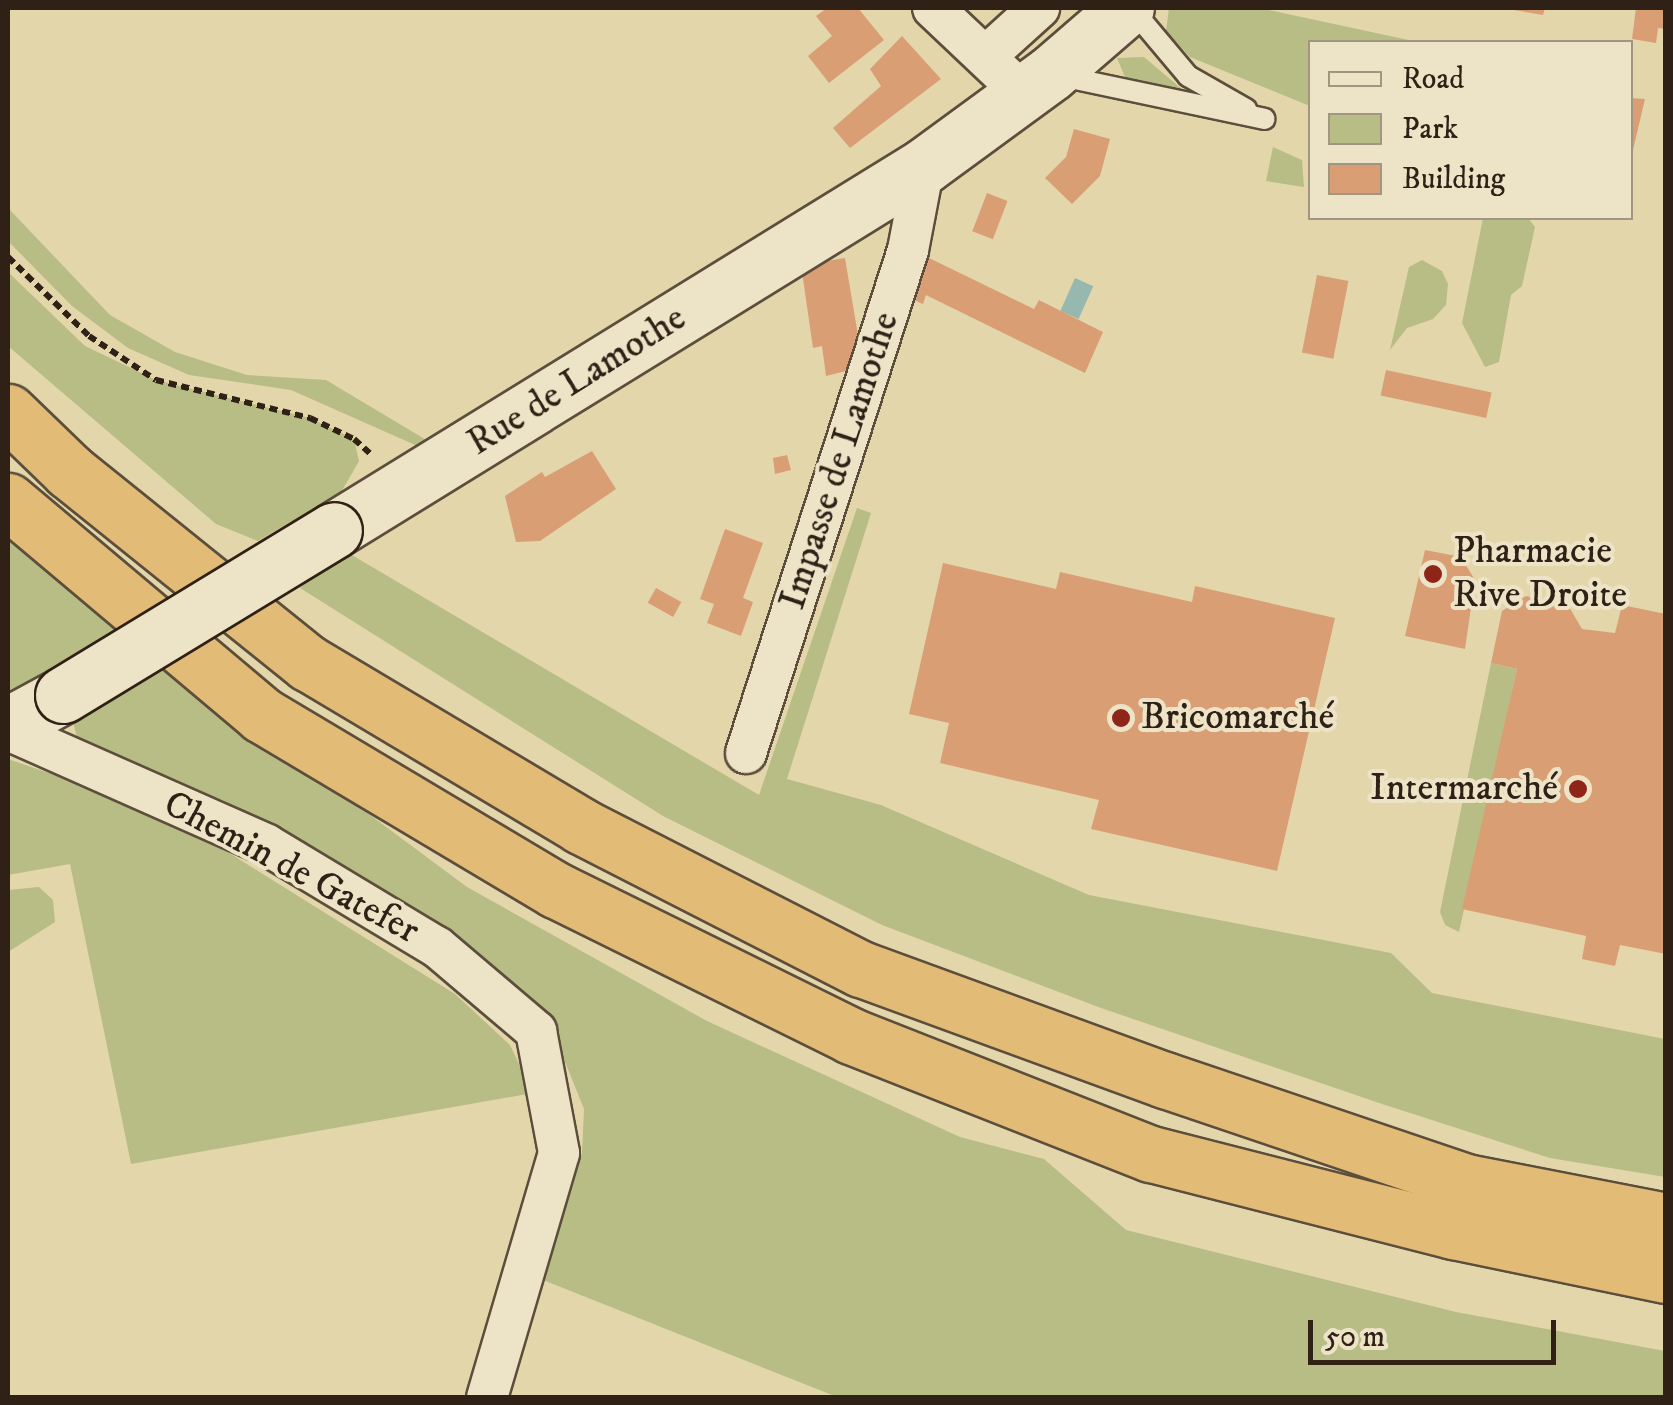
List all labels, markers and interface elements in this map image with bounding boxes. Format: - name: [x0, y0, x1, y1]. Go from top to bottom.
- legend: [1308, 40, 1633, 220]
- text: Road: [1402, 61, 1464, 98]
- text: Park: [1402, 111, 1458, 148]
- text: Building: [1402, 161, 1505, 198]
- street label: Rue de Lamothe: [460, 296, 694, 466]
- street label: Impasse de Lamothe: [770, 307, 910, 615]
- place label: Pharmacie Rive Droite: [1453, 529, 1627, 618]
- marker: Pharmacie Rive Droite: [1422, 563, 1444, 585]
- place label: Bricomarché: [1141, 695, 1334, 741]
- marker: Bricomarché: [1110, 707, 1132, 729]
- place label: Intermarché: [1370, 766, 1558, 812]
- marker: Intermarché: [1567, 778, 1589, 800]
- street label: Chemin de Gatefer: [156, 782, 426, 954]
- scale bar: [1313, 1300, 1560, 1362]
- text: 50 m: [1325, 1319, 1385, 1356]

